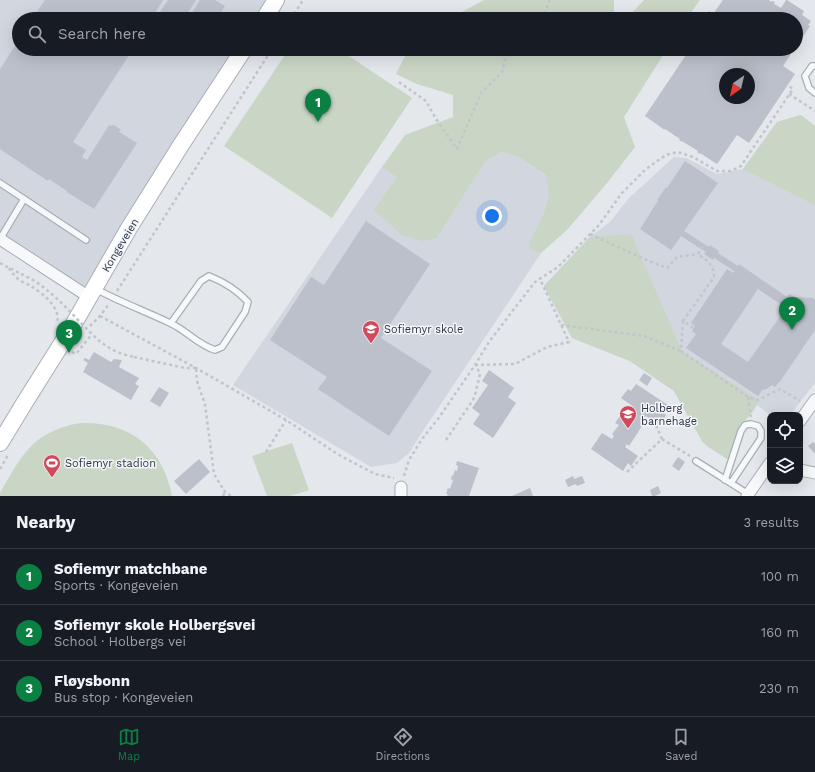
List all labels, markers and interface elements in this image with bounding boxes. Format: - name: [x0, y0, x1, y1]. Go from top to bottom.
- search box: [12, 12, 803, 56]
- icon: search: [26, 23, 48, 45]
- text: Search here: [58, 25, 146, 43]
- north arrow: [719, 68, 755, 104]
- pin: 1: [305, 89, 331, 122]
- your location: [482, 206, 502, 226]
- street label: Kongeveien: [99, 216, 142, 274]
- pin: 2: [779, 297, 805, 330]
- school or university icon: Sofiemyr skole: [361, 319, 381, 344]
- pin: 3: [56, 320, 82, 353]
- place label: Sofiemyr skole: [384, 323, 463, 336]
- place label: Holberg barnehage: [641, 402, 697, 428]
- school or university icon: Holberg barnehage: [618, 404, 638, 429]
- map controls: [767, 412, 803, 484]
- button: locate: [767, 412, 803, 448]
- button: layers: [767, 448, 803, 484]
- sports icon: Sofiemyr stadion: [42, 453, 62, 478]
- place label: Sofiemyr stadion: [65, 457, 156, 470]
- text: Nearby: [16, 512, 75, 532]
- text: 3 results: [744, 515, 799, 530]
- text: Sofiemyr matchbane: [54, 560, 208, 578]
- text: 1: [26, 569, 32, 584]
- text: 100 m: [761, 569, 799, 584]
- text: Sports · Kongeveien: [54, 578, 179, 593]
- text: Sofiemyr skole Holbergsvei: [54, 616, 255, 634]
- text: 2: [25, 625, 33, 640]
- text: 160 m: [761, 625, 799, 640]
- text: School · Holbergs vei: [54, 634, 186, 649]
- text: Fløysbonn: [54, 672, 130, 690]
- text: 3: [25, 681, 33, 696]
- text: 230 m: [759, 681, 799, 696]
- text: Bus stop · Kongeveien: [54, 690, 193, 705]
- tab: Map: [118, 726, 140, 763]
- tab: Directions: [376, 726, 430, 763]
- tab: Saved: [665, 726, 697, 763]

